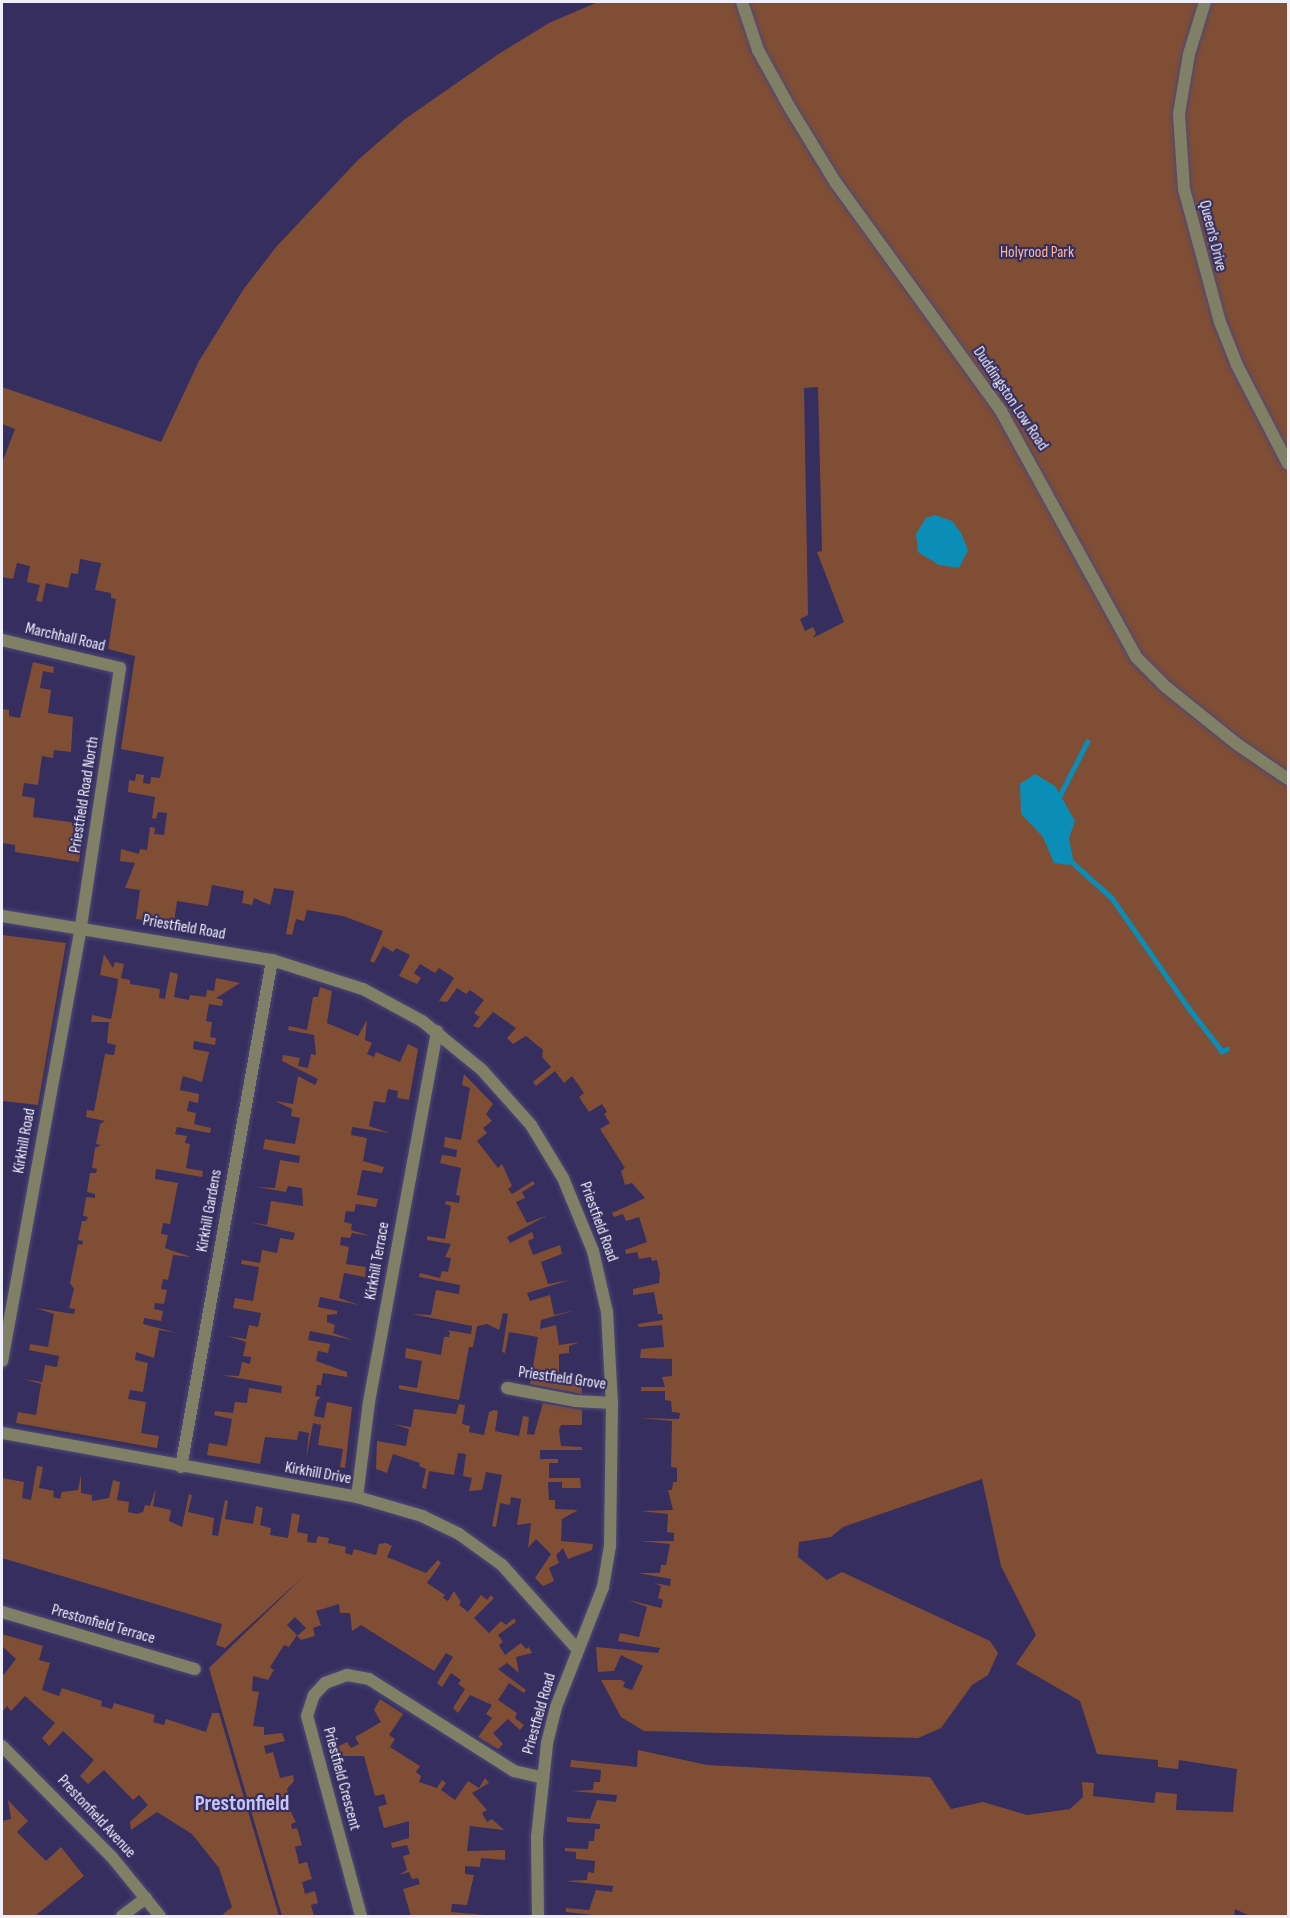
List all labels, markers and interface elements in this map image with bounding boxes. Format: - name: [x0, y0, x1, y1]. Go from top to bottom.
- street label: Queen's Drive: [1194, 199, 1230, 273]
- park label: Holyrood Park: [1000, 243, 1074, 263]
- street label: Duddingston Low Road: [968, 343, 1052, 455]
- street label: Marchhall Road: [23, 619, 107, 657]
- street label: Priestfield Road North: [66, 735, 104, 855]
- street label: Priestfield Road: [141, 911, 227, 945]
- street label: Kirkhill Road: [10, 1107, 40, 1175]
- street label: Kirkhill Gardens: [193, 1168, 227, 1254]
- street label: Priestfield Road: [575, 1179, 621, 1265]
- street label: Kirkhill Terrace: [362, 1220, 394, 1302]
- street label: Priestfield Grove: [517, 1363, 607, 1395]
- street label: Kirkhill Drive: [283, 1459, 353, 1489]
- street label: Prestonfield Terrace: [49, 1601, 157, 1649]
- street label: Priestfield Road: [519, 1671, 561, 1757]
- street label: Priestfield Crescent: [318, 1725, 364, 1833]
- street label: Prestonfield Avenue: [53, 1772, 139, 1862]
- district label: Prestonfield: [195, 1791, 289, 1817]

